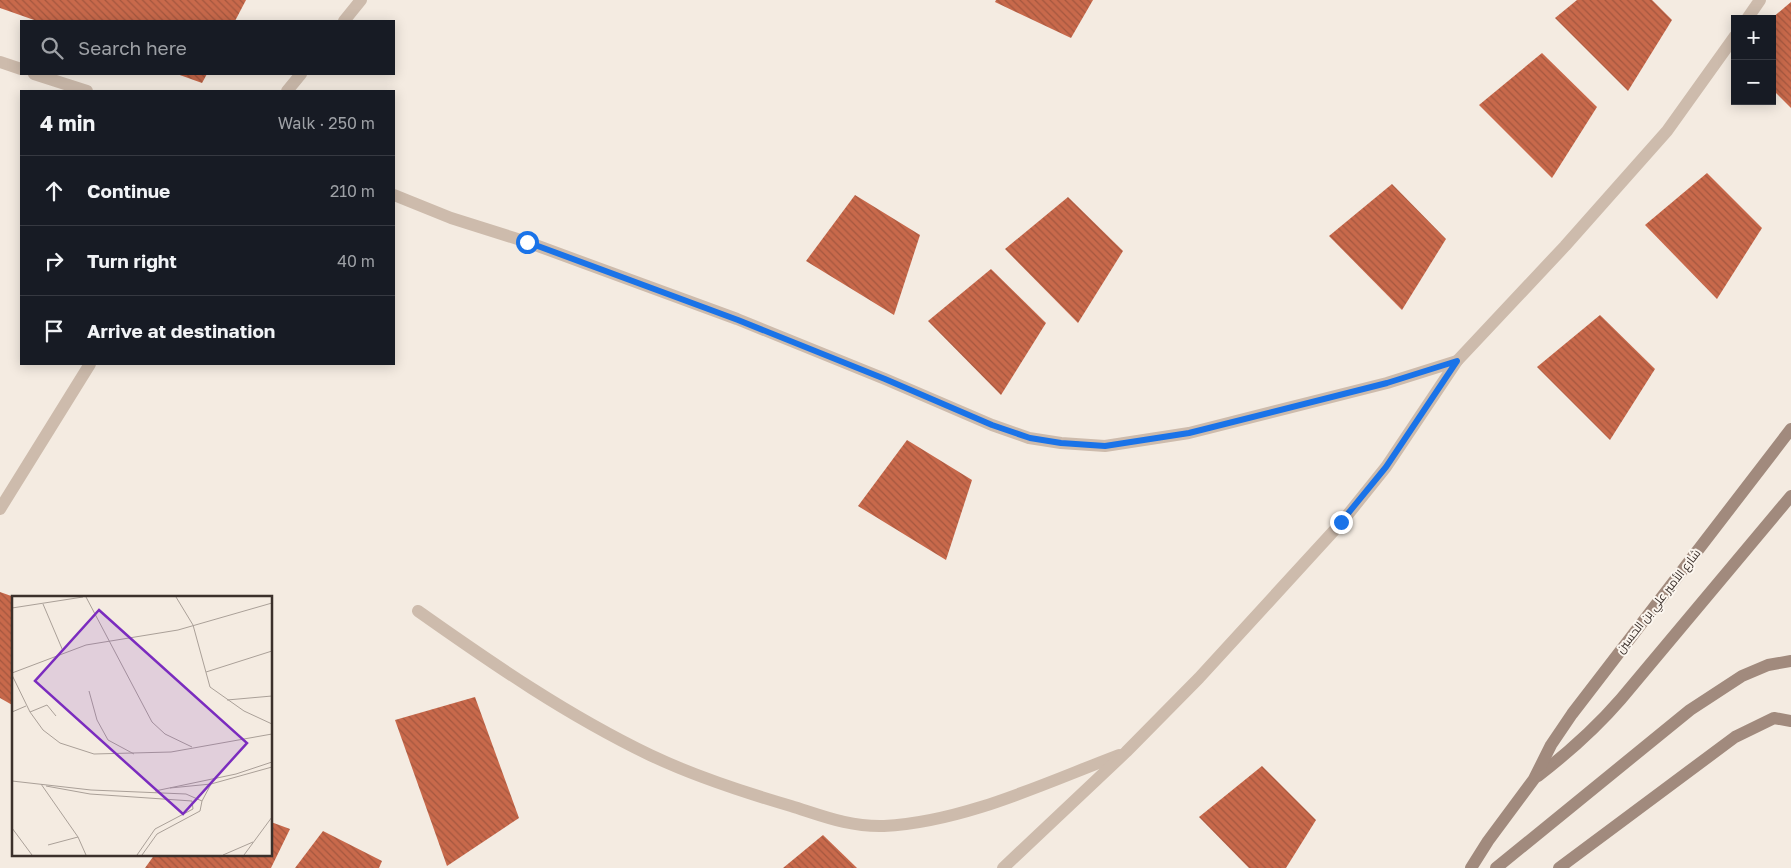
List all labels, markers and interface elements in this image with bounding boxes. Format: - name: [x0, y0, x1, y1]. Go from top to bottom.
- map controls: [1731, 15, 1776, 105]
- button: +: [1731, 15, 1776, 60]
- search box: [20, 20, 395, 75]
- icon: search: [38, 34, 66, 62]
- text: Search here: [78, 36, 187, 59]
- button: −: [1731, 60, 1776, 105]
- text: 4 min: [40, 110, 95, 136]
- text: Walk · 250 m: [278, 113, 375, 133]
- icon: ahead: [40, 177, 68, 205]
- text: Continue: [87, 179, 170, 202]
- text: 210 m: [330, 181, 375, 201]
- route start: [516, 231, 539, 254]
- icon: right: [40, 247, 68, 275]
- text: Turn right: [87, 249, 177, 272]
- text: 40 m: [337, 251, 375, 271]
- icon: arrive: [40, 317, 68, 345]
- text: Arrive at destination: [87, 319, 275, 342]
- route end: [1330, 511, 1353, 534]
- street label: شارع الأمير علي بن الحسين: [1613, 546, 1706, 658]
- inset map: [12, 596, 272, 856]

